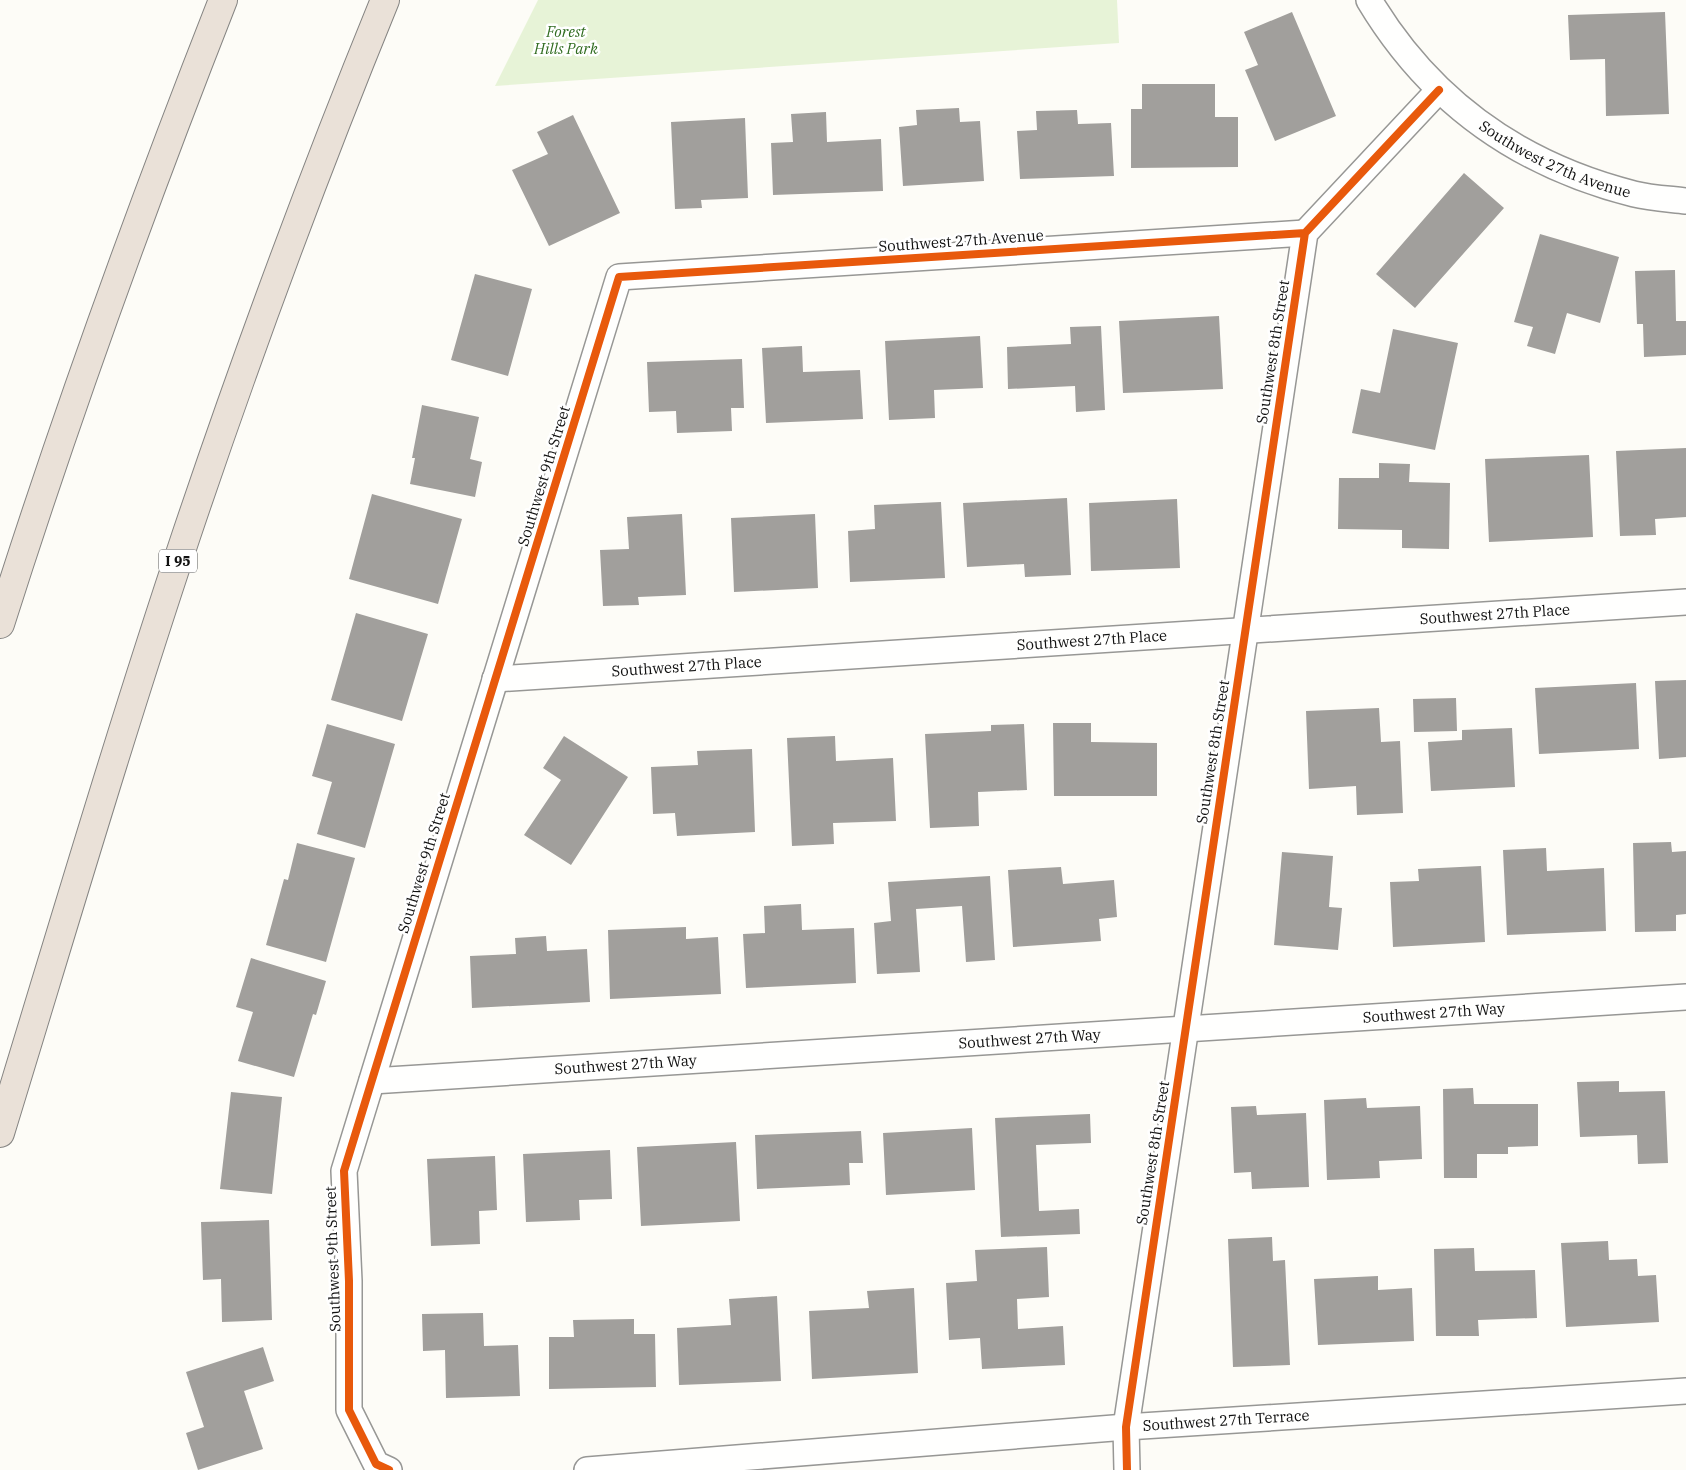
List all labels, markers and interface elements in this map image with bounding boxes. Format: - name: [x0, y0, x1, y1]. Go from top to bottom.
- park label: Forest Hills Park: [533, 22, 598, 58]
- street label: Southwest 27th Avenue: [1476, 116, 1633, 202]
- street label: Southwest 27th Avenue: [878, 225, 1044, 256]
- street label: Southwest 8th Street: [1252, 278, 1293, 425]
- street label: Southwest 9th Street: [513, 403, 574, 548]
- road number: I 95: [159, 550, 197, 572]
- street label: Southwest 27th Place: [1419, 600, 1571, 628]
- street label: Southwest 27th Place: [1016, 626, 1168, 654]
- street label: Southwest 27th Place: [611, 652, 762, 680]
- street label: Southwest 8th Street: [1192, 678, 1233, 825]
- street label: Southwest 9th Street: [393, 790, 454, 935]
- street label: Southwest 27th Way: [1362, 999, 1506, 1027]
- street label: Southwest 27th Way: [958, 1024, 1101, 1052]
- street label: Southwest 27th Way: [554, 1050, 697, 1078]
- street label: Southwest 8th Street: [1132, 1079, 1173, 1226]
- street label: Southwest 9th Street: [320, 1186, 345, 1332]
- street label: Southwest 27th Terrace: [1142, 1405, 1310, 1435]

